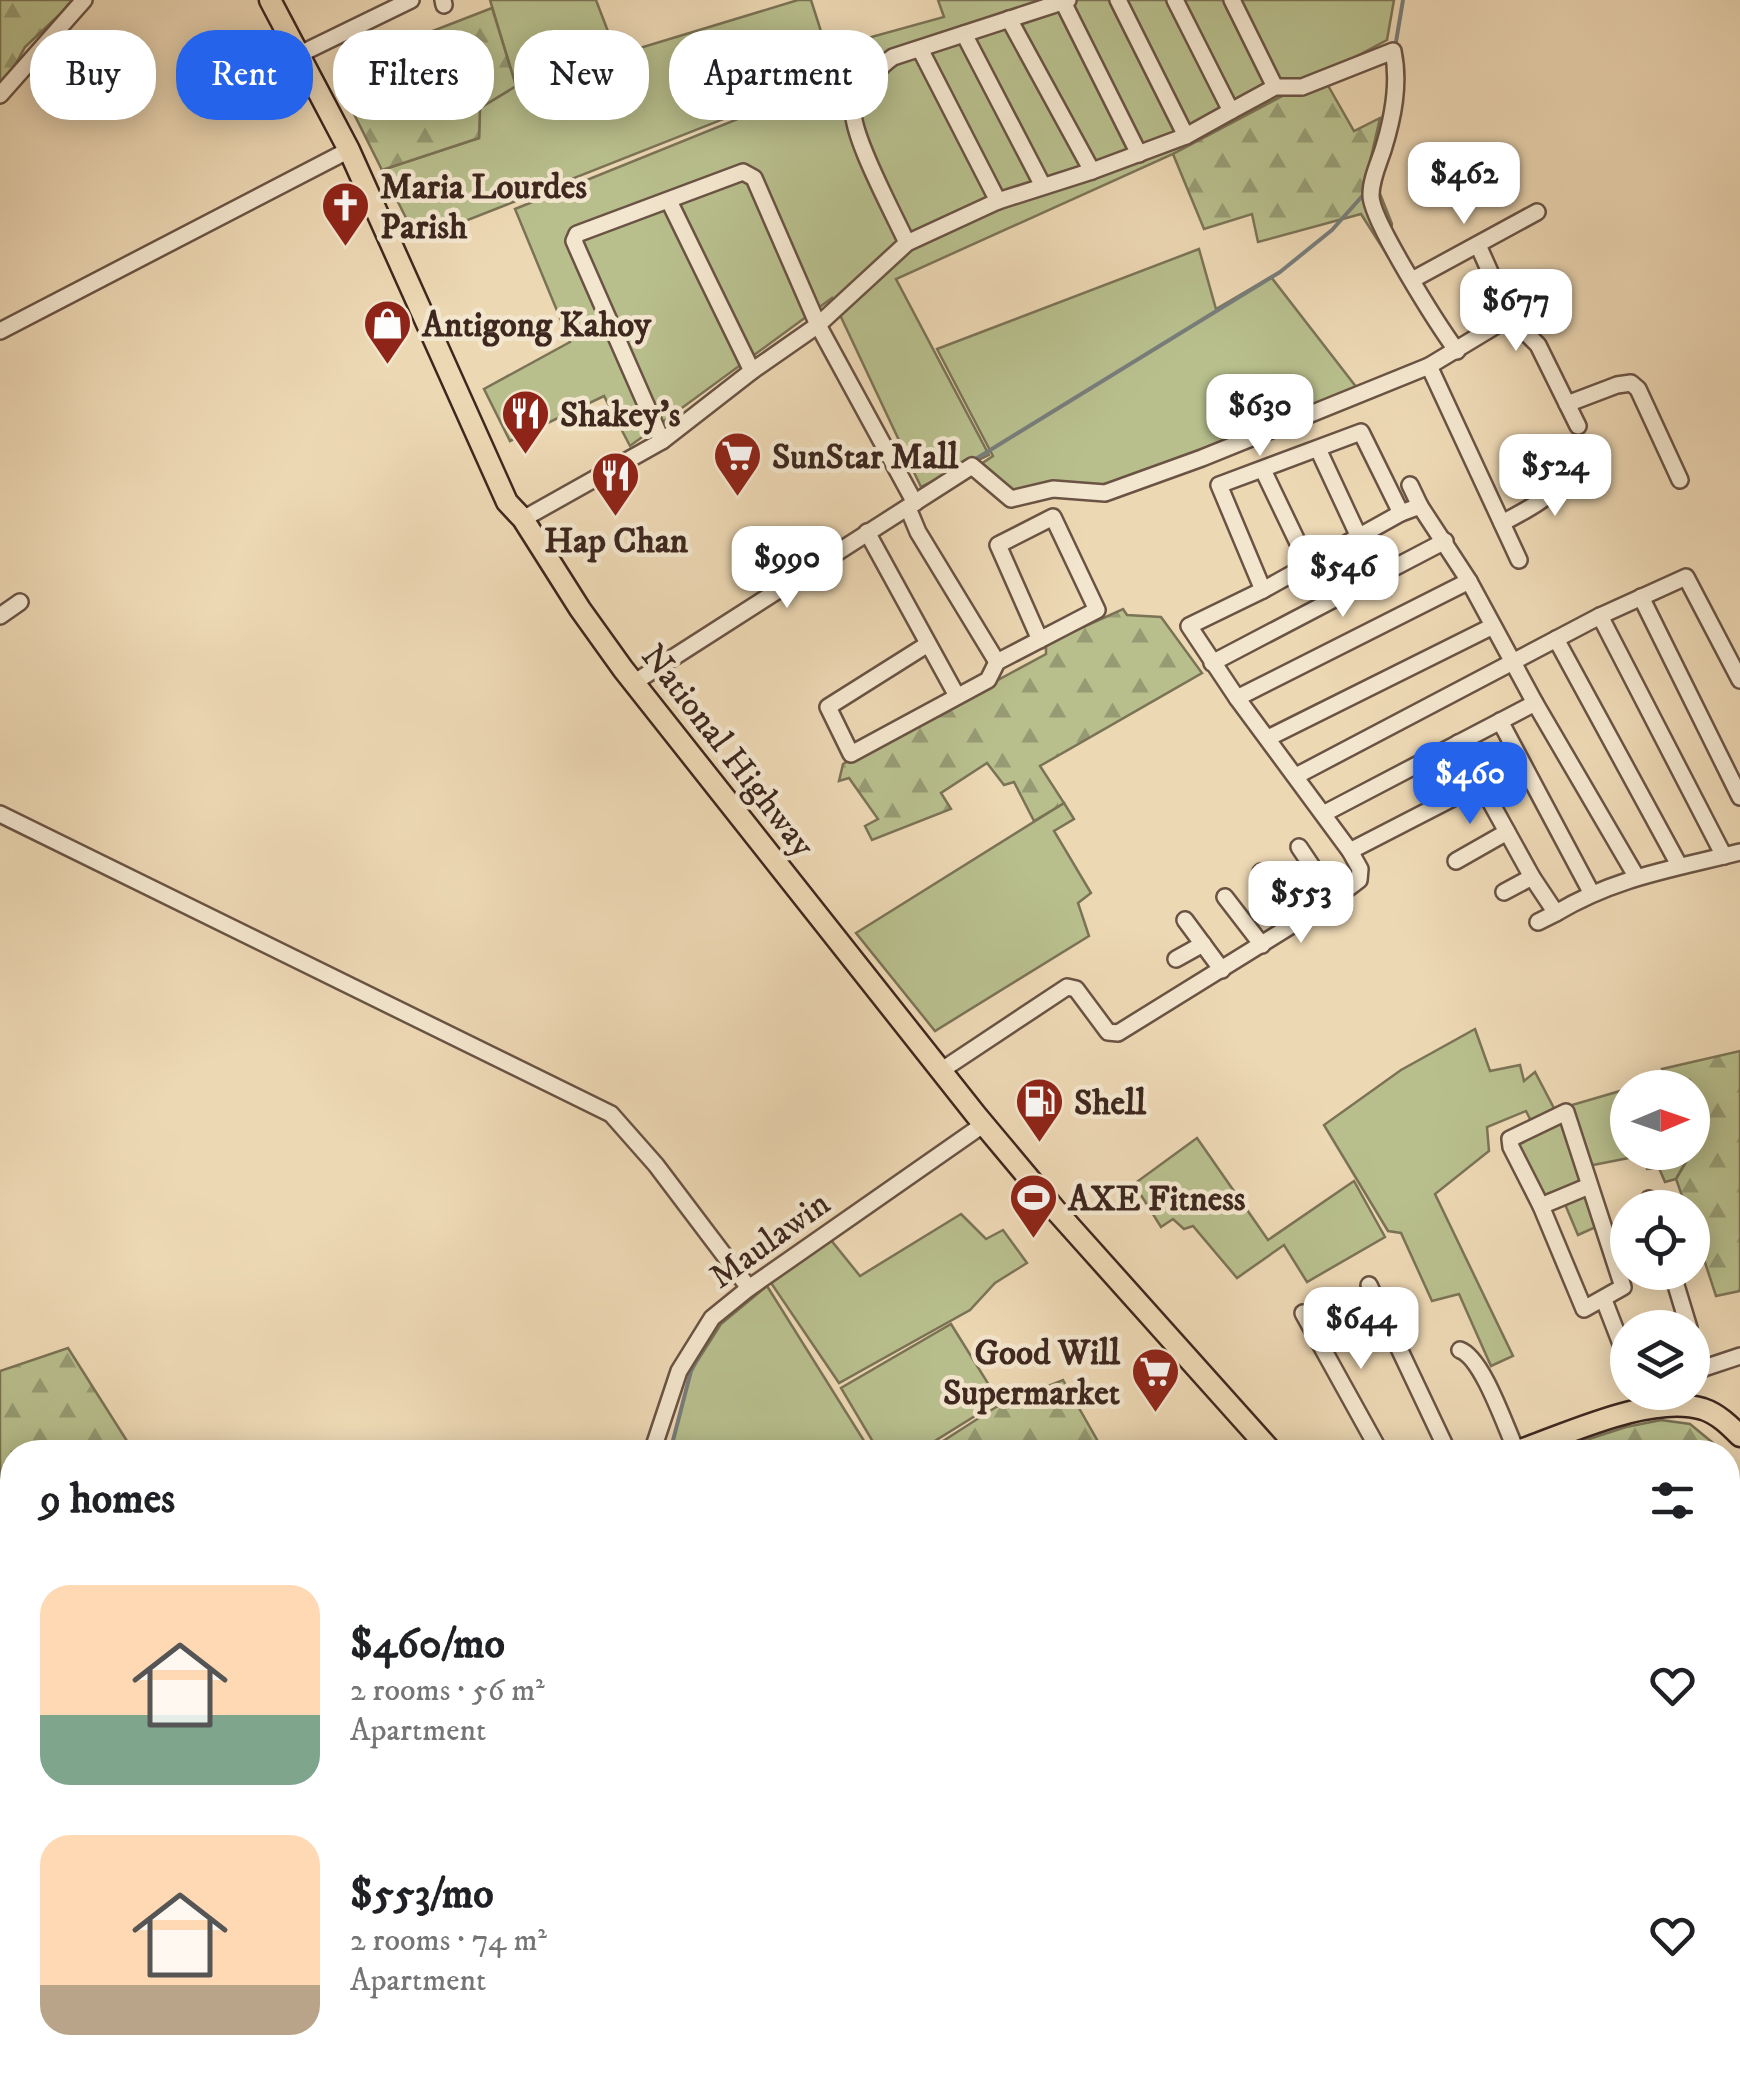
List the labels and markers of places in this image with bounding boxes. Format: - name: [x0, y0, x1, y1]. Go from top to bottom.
- pin: $462: [1405, 142, 1523, 227]
- place label: Maria Lourdes Parish: [380, 166, 587, 250]
- church icon: Maria Lourdes Parish: [319, 180, 371, 248]
- pin: $677: [1457, 269, 1575, 354]
- shop icon: Antigong Kahoy: [361, 298, 413, 366]
- place label: Antigong Kahoy: [421, 304, 652, 348]
- pin: $630: [1201, 374, 1319, 459]
- restaurant icon: Shakey's: [499, 388, 551, 456]
- place label: Shakey's: [560, 394, 681, 438]
- supermarket icon: SunStar Mall: [711, 430, 763, 498]
- pin: $524: [1496, 434, 1614, 519]
- place label: SunStar Mall: [772, 436, 959, 480]
- restaurant icon: Hap Chan: [590, 450, 642, 518]
- place label: Hap Chan: [544, 520, 689, 564]
- pin: $990: [728, 526, 846, 611]
- pin: $546: [1284, 535, 1402, 620]
- pin: $460: [1411, 742, 1529, 827]
- pin: $553: [1242, 861, 1360, 946]
- fuel station icon: Shell: [1013, 1076, 1065, 1144]
- place label: Shell: [1074, 1082, 1147, 1126]
- sports icon: AXE Fitness: [1007, 1172, 1059, 1240]
- place label: AXE Fitness: [1067, 1178, 1246, 1222]
- pin: $644: [1302, 1287, 1420, 1372]
- place label: Good Will Supermarket: [943, 1332, 1121, 1416]
- supermarket icon: Good Will Supermarket: [1129, 1346, 1181, 1414]

